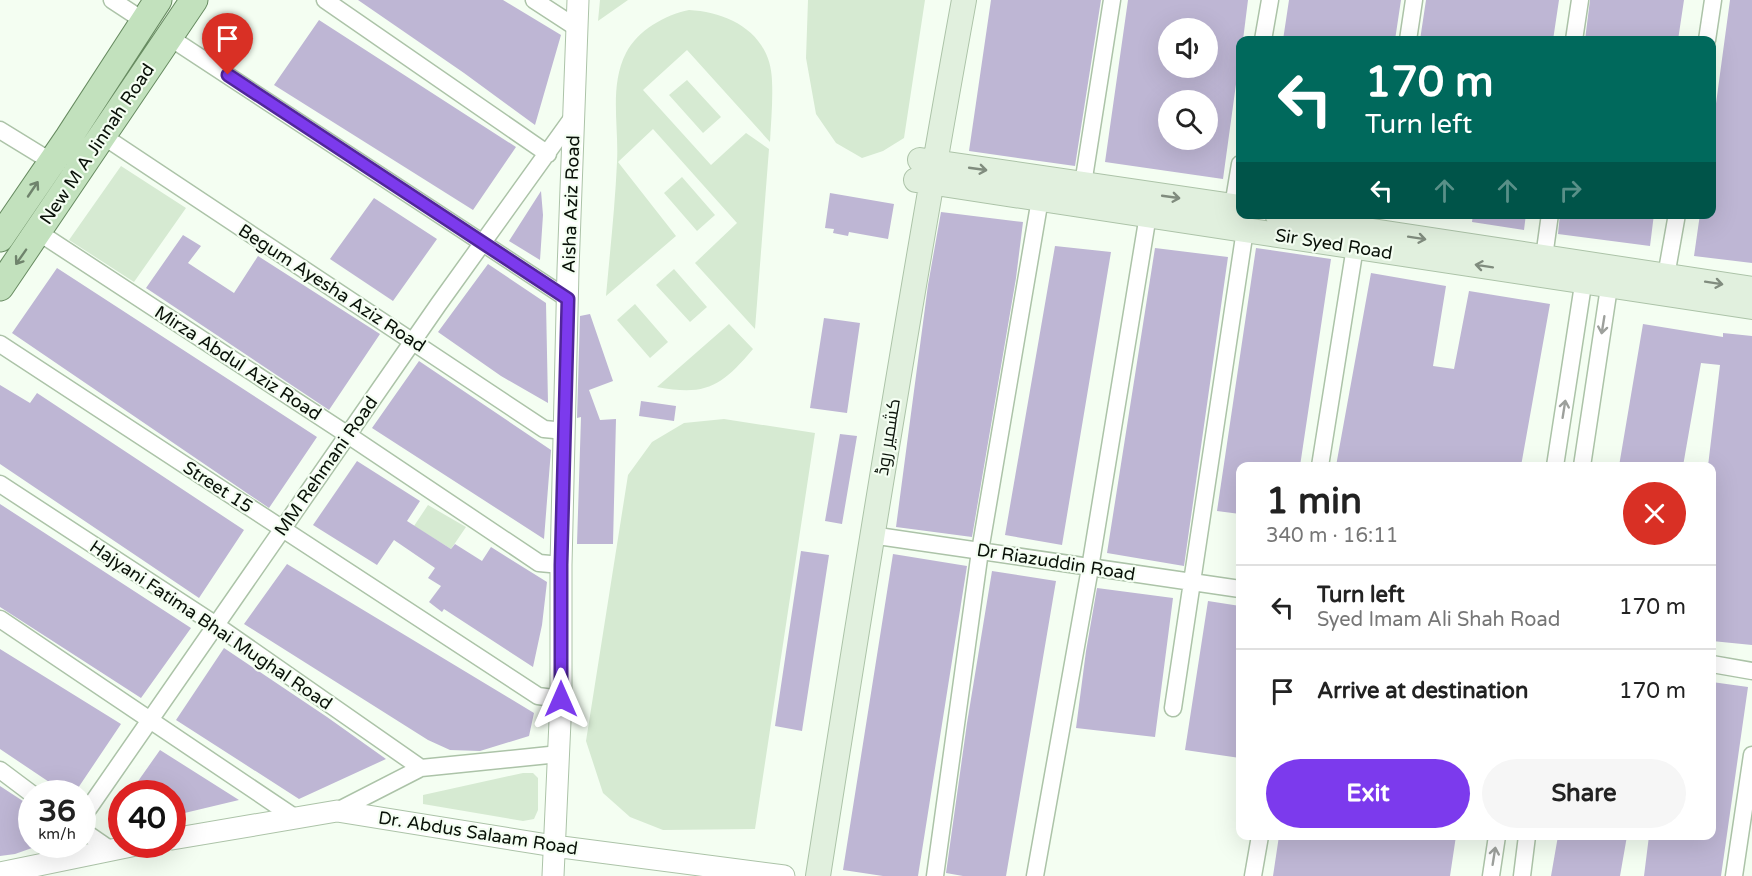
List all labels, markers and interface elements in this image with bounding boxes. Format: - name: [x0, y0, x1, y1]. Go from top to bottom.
- pin: [202, 13, 253, 75]
- map controls: [1158, 18, 1218, 150]
- button: sound: [1158, 18, 1218, 78]
- icon: arrive: [211, 22, 244, 55]
- text: 170 m: [1365, 57, 1494, 108]
- street label: New M A Jinnah Road: [35, 59, 159, 229]
- icon: left: [1266, 60, 1344, 138]
- button: search: [1158, 90, 1218, 150]
- text: Turn left: [1365, 108, 1472, 141]
- street label: Aisha Aziz Road: [558, 135, 584, 273]
- one-way arrow: [968, 164, 987, 175]
- icon: left: [1365, 174, 1398, 207]
- icon: ahead: [1428, 174, 1461, 207]
- icon: ahead: [1491, 174, 1524, 207]
- icon: right: [1554, 174, 1587, 207]
- one-way arrow: [27, 182, 39, 198]
- one-way arrow: [1161, 192, 1180, 203]
- street label: Begum Ayesha Aziz Road: [234, 219, 430, 357]
- street label: Sir Syed Road: [1274, 224, 1394, 264]
- one-way arrow: [1407, 233, 1427, 244]
- one-way arrow: [15, 249, 27, 265]
- one-way arrow: [1474, 261, 1494, 272]
- one-way arrow: [1703, 278, 1723, 289]
- street label: Mirza Abdul Aziz Road: [151, 301, 325, 425]
- one-way arrow: [1598, 315, 1609, 335]
- street label: MM Rehmani Road: [270, 392, 382, 540]
- street label: کشمیر روڈ: [871, 397, 905, 477]
- one-way arrow: [1558, 399, 1569, 419]
- street label: Street 15: [179, 456, 257, 518]
- text: 1 min: [1266, 480, 1362, 523]
- button: close: [1623, 482, 1686, 545]
- text: 340 m · 16:11: [1266, 524, 1398, 548]
- street label: Hajyani Fatima Bhai Mughal Road: [86, 535, 336, 715]
- street label: Dr Riazuddin Road: [975, 539, 1137, 585]
- text: Turn left: [1317, 582, 1405, 608]
- icon: left: [1266, 591, 1299, 624]
- text: 170 m: [1619, 594, 1686, 620]
- text: Syed Imam Ali Shah Road: [1317, 608, 1560, 632]
- position arrow: [529, 667, 593, 731]
- icon: arrive: [1266, 675, 1299, 708]
- text: Arrive at destination: [1317, 678, 1528, 704]
- text: 170 m: [1619, 678, 1686, 704]
- button: Exit: [1266, 759, 1470, 828]
- button: Share: [1482, 759, 1686, 828]
- speed limit sign: 40: [108, 780, 186, 858]
- text: 36: [38, 793, 76, 830]
- street label: Dr. Abdus Salaam Road: [377, 806, 579, 860]
- text: km/h: [38, 825, 76, 843]
- one-way arrow: [1488, 846, 1499, 866]

